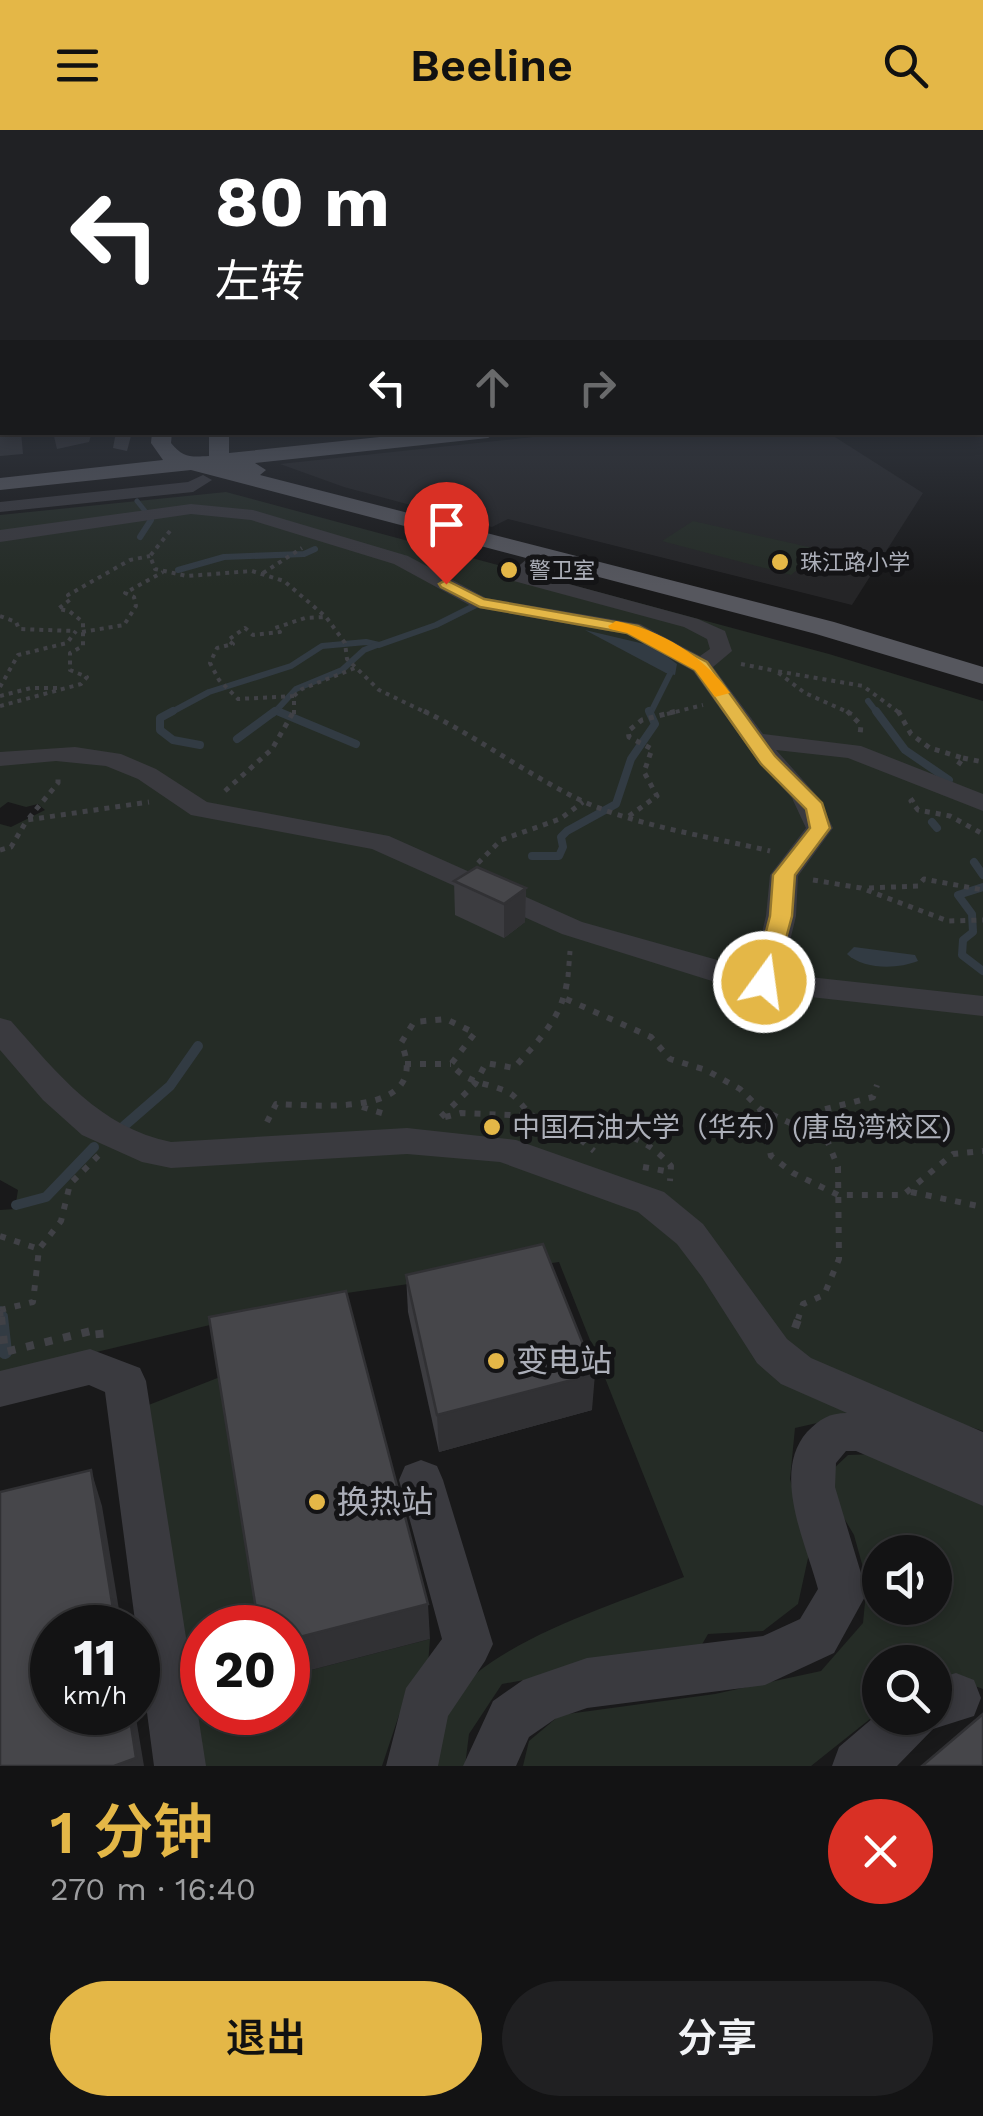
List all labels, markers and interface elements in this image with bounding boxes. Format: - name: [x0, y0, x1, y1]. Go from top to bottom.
- icon: menu: [50, 38, 105, 93]
- icon: search: [878, 38, 933, 93]
- text: Beeline: [410, 39, 573, 92]
- text: 80 m: [215, 161, 390, 243]
- icon: left: [50, 170, 180, 300]
- text: 左转: [215, 255, 305, 308]
- icon: left: [360, 360, 415, 415]
- icon: ahead: [465, 360, 520, 415]
- icon: right: [570, 360, 625, 415]
- pin: [404, 482, 489, 585]
- icon: arrive: [419, 497, 474, 552]
- place label: 珠江路小学: [800, 550, 910, 575]
- marker: 珠江路小学: [769, 551, 791, 573]
- place label: 警卫室: [529, 558, 595, 583]
- marker: 警卫室: [498, 559, 520, 581]
- position arrow: [712, 930, 816, 1034]
- place label: 中国石油大学（华东）(唐岛湾校区): [512, 1111, 952, 1144]
- marker: 中国石油大学（华东）(唐岛湾校区): [481, 1116, 503, 1138]
- place label: 变电站: [516, 1342, 612, 1380]
- marker: 变电站: [485, 1350, 507, 1372]
- place label: 换热站: [337, 1483, 433, 1521]
- marker: 换热站: [306, 1491, 328, 1513]
- map controls: [862, 1535, 952, 1735]
- button: sound: [862, 1535, 952, 1625]
- speed limit sign: 20: [180, 1605, 310, 1735]
- text: 11: [73, 1628, 117, 1687]
- button: search: [862, 1645, 952, 1735]
- text: km/h: [63, 1681, 127, 1710]
- text: 1 分钟: [50, 1797, 213, 1868]
- button: close: [828, 1799, 933, 1904]
- text: 270 m · 16:40: [50, 1870, 256, 1908]
- button: 退出: [50, 1981, 482, 2096]
- button: 分享: [502, 1981, 933, 2096]

